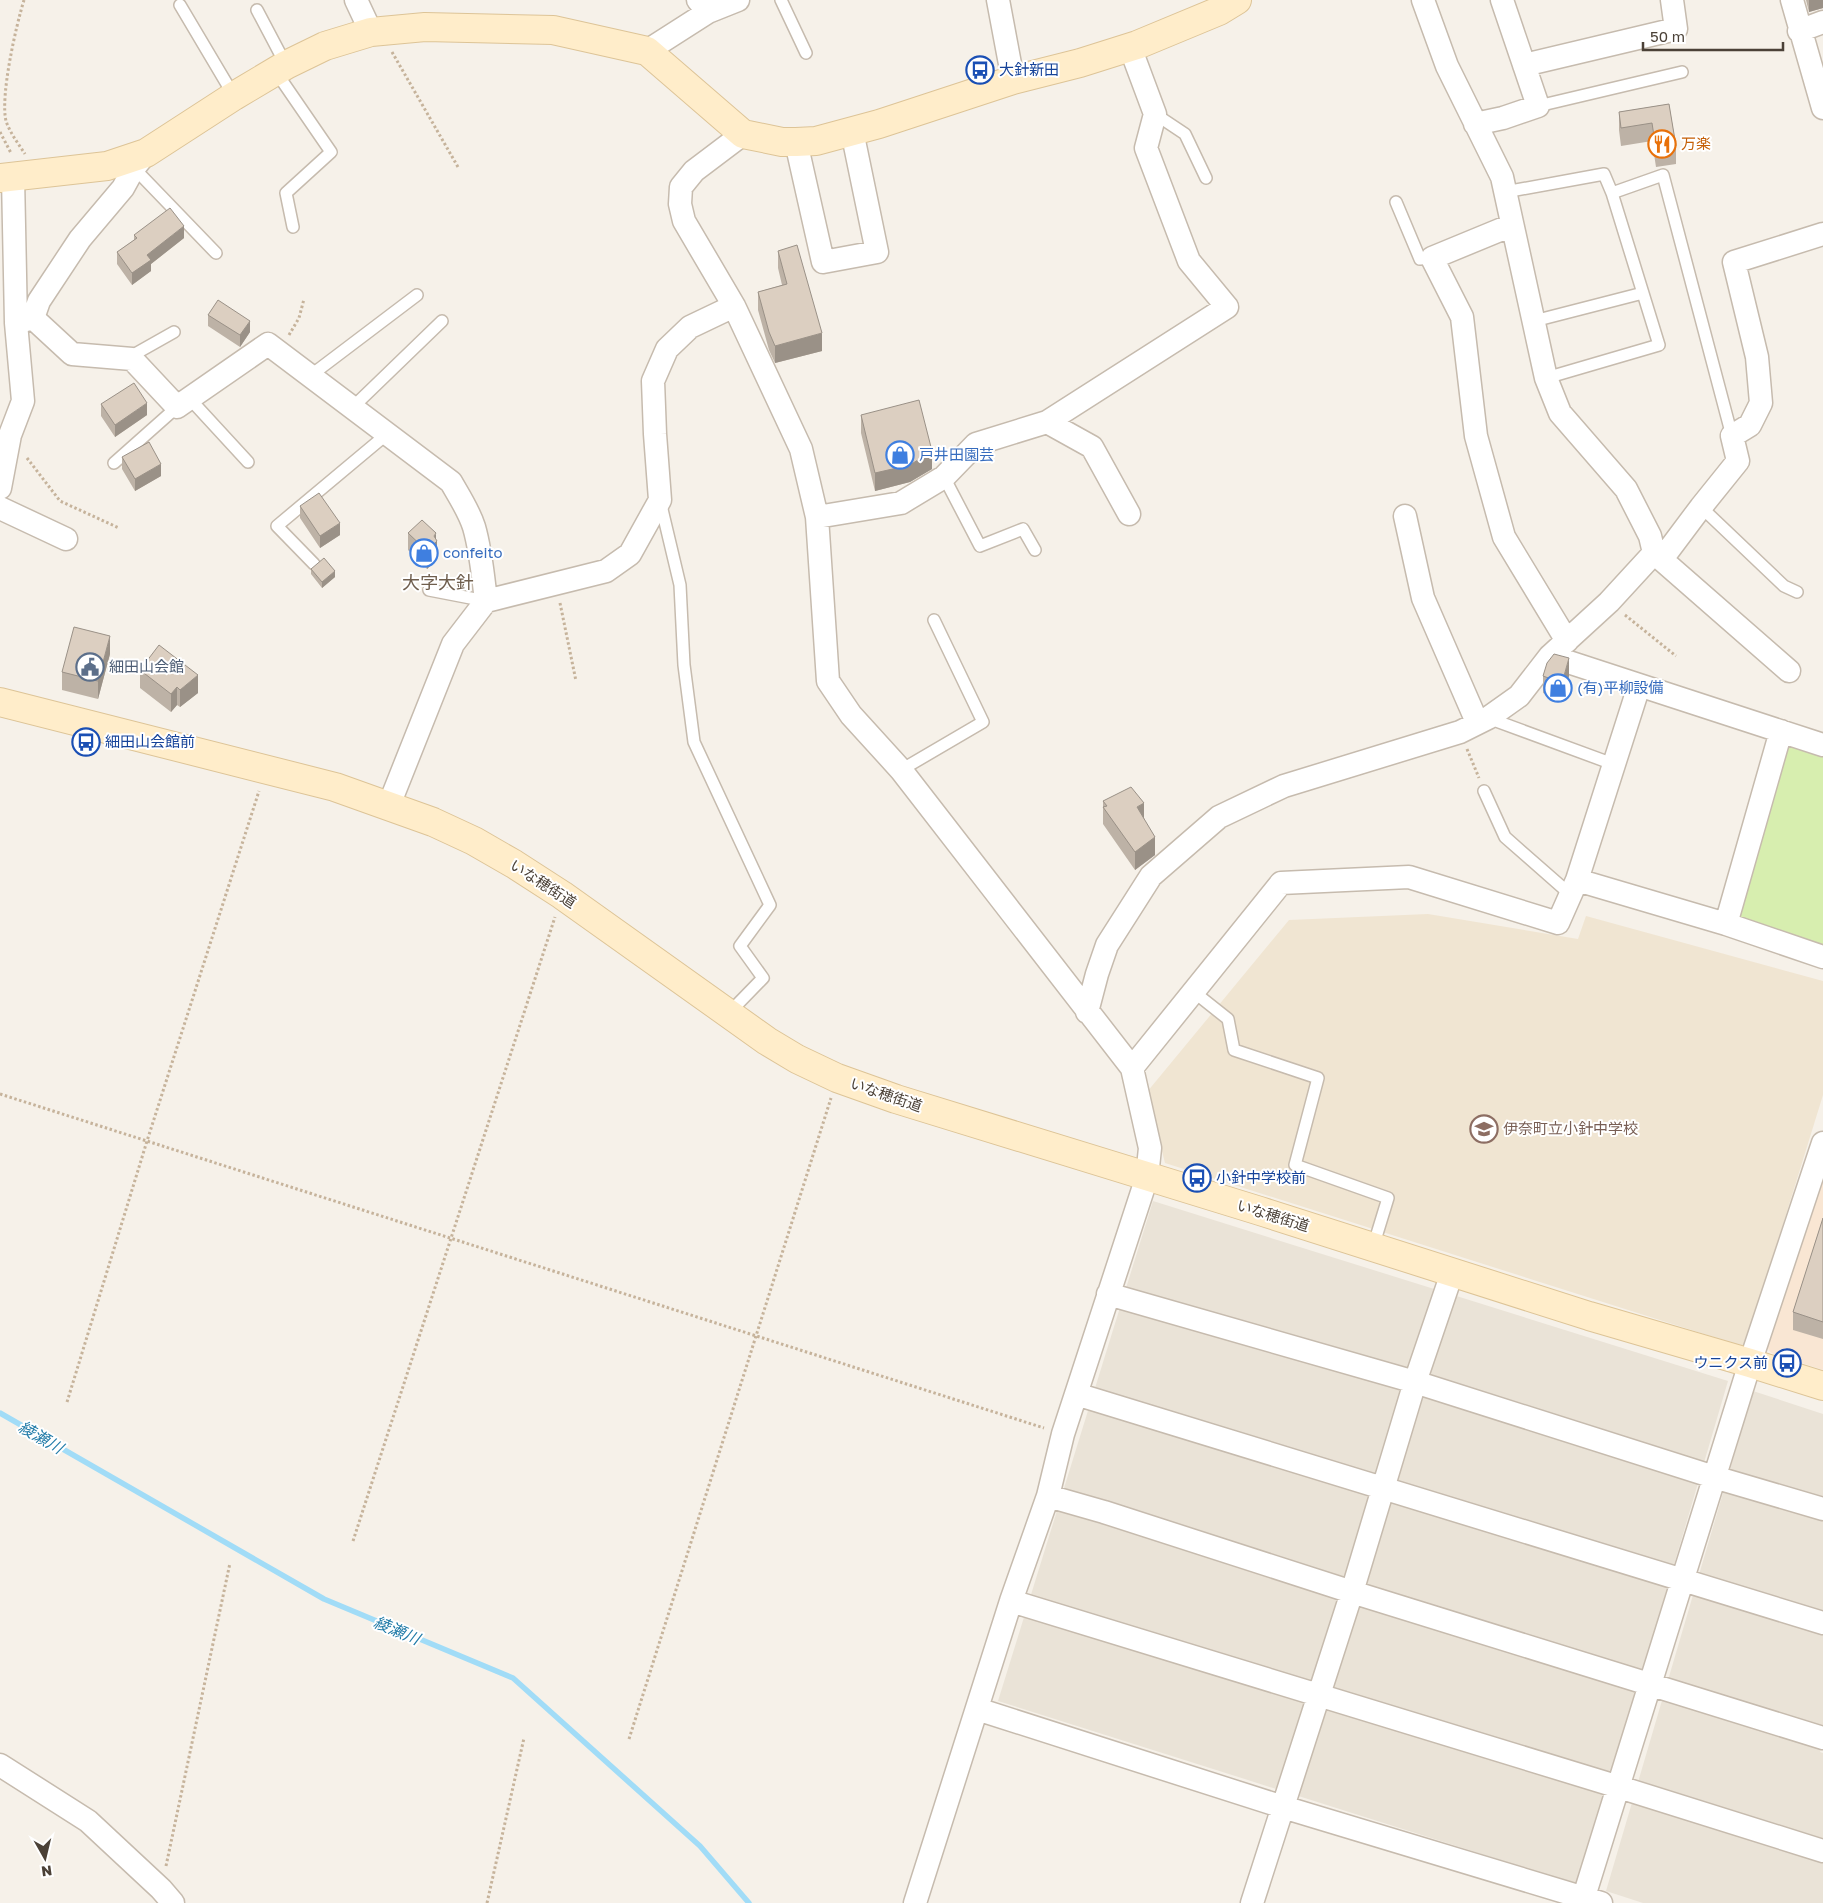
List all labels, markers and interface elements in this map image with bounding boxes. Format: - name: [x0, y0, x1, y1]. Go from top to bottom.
- scale bar: [1643, 20, 1783, 52]
- text: 50 m: [1650, 27, 1685, 45]
- bus stop icon: 大針新田: [965, 55, 995, 85]
- place label: 大針新田: [999, 60, 1059, 78]
- restaurant icon: 万楽: [1647, 129, 1677, 159]
- place label: 万楽: [1681, 134, 1711, 152]
- shop icon: 戸井田園芸: [885, 440, 915, 470]
- place label: 戸井田園芸: [919, 445, 994, 463]
- shop icon: confeito: [409, 538, 439, 568]
- place label: confeito: [443, 543, 502, 561]
- district label: 大字大針: [402, 571, 474, 593]
- public building icon: 細田山会館: [75, 652, 105, 682]
- place label: 細田山会館: [109, 657, 184, 675]
- shop icon: (有)平柳設備: [1543, 673, 1573, 703]
- place label: (有)平柳設備: [1577, 678, 1663, 696]
- bus stop icon: 細田山会館前: [71, 727, 101, 757]
- place label: 細田山会館前: [105, 732, 195, 750]
- street label: いな穂街道: [507, 855, 580, 911]
- street label: いな穂街道: [848, 1073, 925, 1115]
- school or university icon: 伊奈町立小針中学校: [1469, 1114, 1499, 1144]
- place label: 伊奈町立小針中学校: [1503, 1119, 1638, 1137]
- bus stop icon: 小針中学校前: [1182, 1163, 1212, 1193]
- place label: 小針中学校前: [1216, 1168, 1306, 1186]
- street label: いな穂街道: [1235, 1195, 1312, 1235]
- bus stop icon: ウニクス前: [1772, 1348, 1802, 1378]
- place label: ウニクス前: [1693, 1353, 1768, 1371]
- water label: 綾瀬川: [15, 1416, 69, 1459]
- water label: 綾瀬川: [371, 1611, 425, 1649]
- north arrow: [20, 1833, 70, 1883]
- text: N: [40, 1862, 53, 1881]

